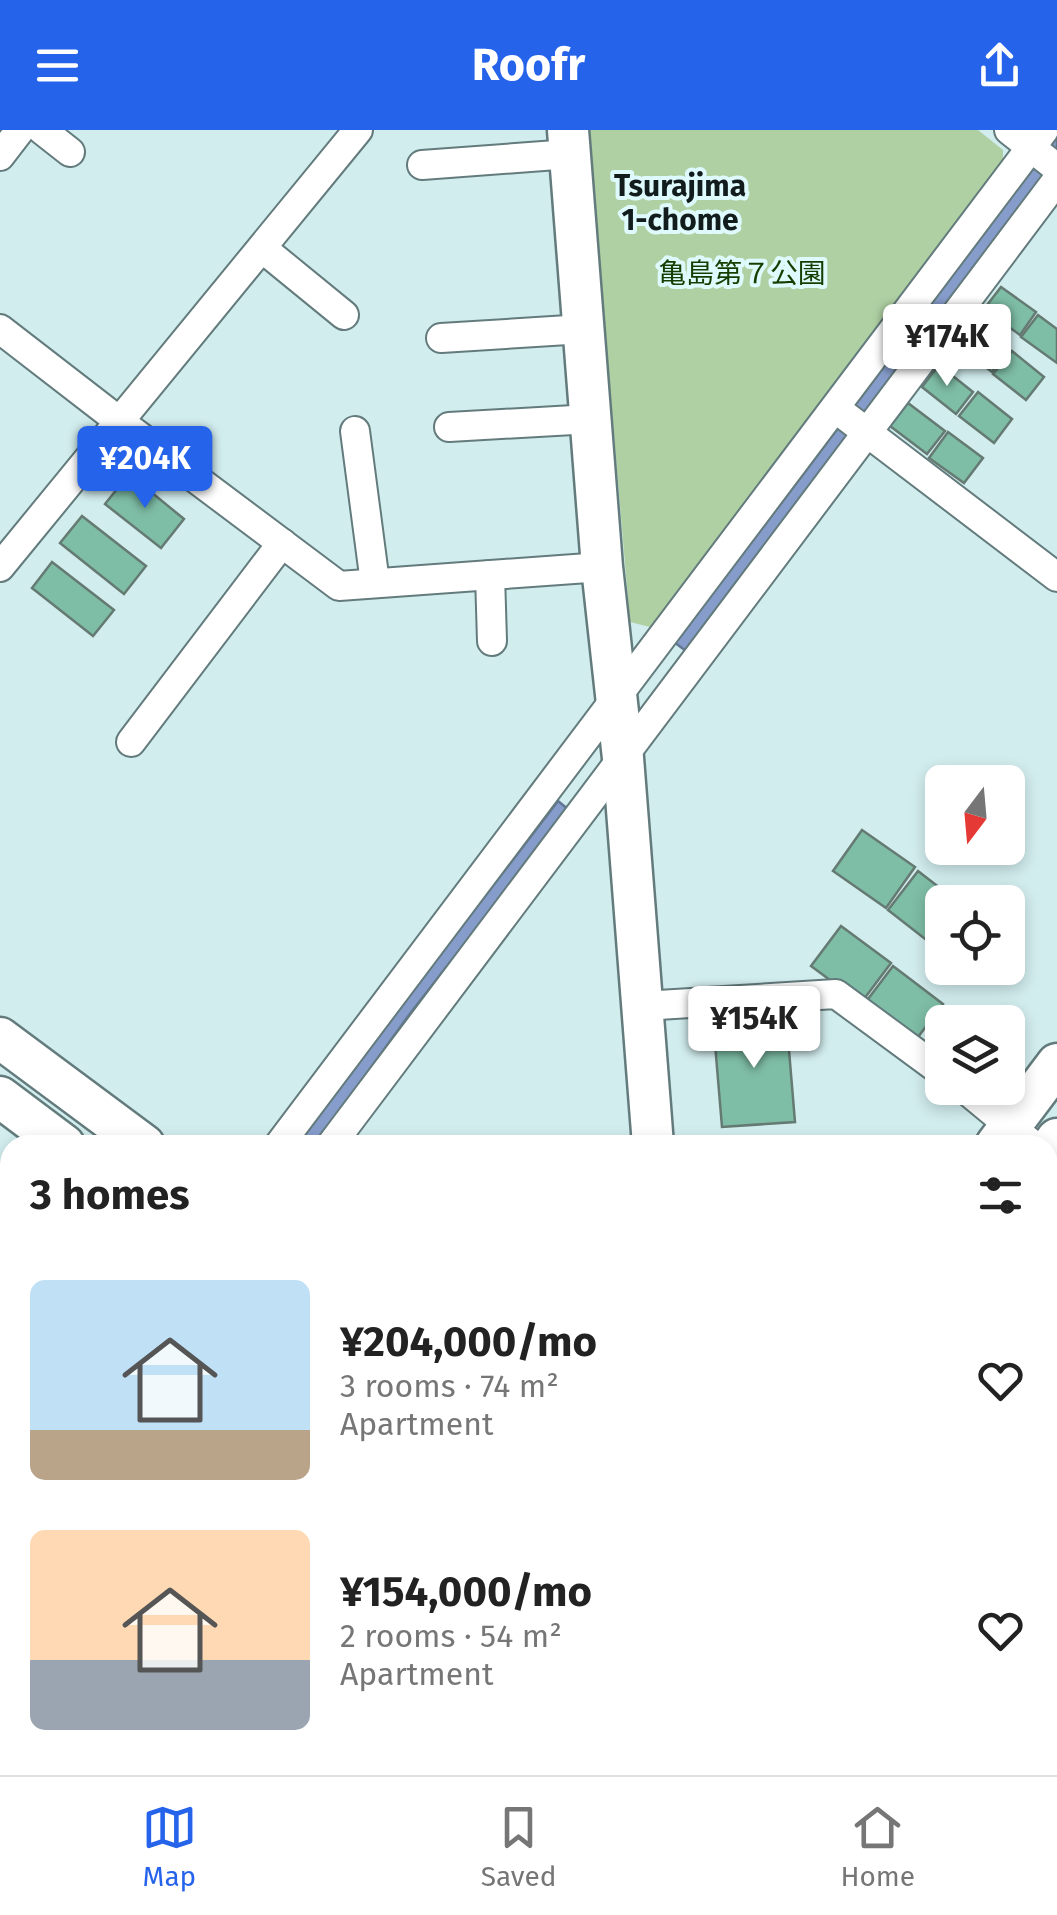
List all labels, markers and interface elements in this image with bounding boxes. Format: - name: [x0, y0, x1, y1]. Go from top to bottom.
- icon: menu: [30, 38, 85, 93]
- text: Roofr: [472, 38, 585, 92]
- icon: share: [972, 38, 1027, 93]
- district label: Tsurajima 1-chome: [614, 168, 746, 238]
- park label: 亀島第７公園: [658, 257, 826, 290]
- pin: ¥174K: [877, 304, 1017, 389]
- text: ¥174K: [905, 317, 989, 355]
- pin: ¥204K: [75, 426, 215, 511]
- text: ¥204K: [99, 439, 191, 477]
- north arrow: [925, 765, 1025, 865]
- map controls: [925, 765, 1025, 1105]
- button: locate: [925, 885, 1025, 985]
- pin: ¥154K: [684, 986, 824, 1071]
- text: ¥154K: [710, 999, 798, 1037]
- button: layers: [925, 1005, 1025, 1105]
- icon: filters: [973, 1168, 1028, 1223]
- text: 3 homes: [30, 1170, 190, 1220]
- text: ¥204,000/mo: [340, 1317, 597, 1367]
- icon: home: [110, 1320, 230, 1440]
- icon: heart: [973, 1353, 1028, 1408]
- text: 3 rooms · 74 m²: [340, 1367, 559, 1405]
- text: Apartment: [340, 1405, 494, 1443]
- text: ¥154,000/mo: [340, 1567, 592, 1617]
- icon: home: [110, 1570, 230, 1690]
- icon: heart: [973, 1603, 1028, 1658]
- text: 2 rooms · 54 m²: [340, 1617, 562, 1655]
- text: Apartment: [340, 1655, 494, 1693]
- tab: Map: [142, 1800, 197, 1893]
- tab: Saved: [481, 1800, 557, 1893]
- tab: Home: [840, 1800, 915, 1893]

